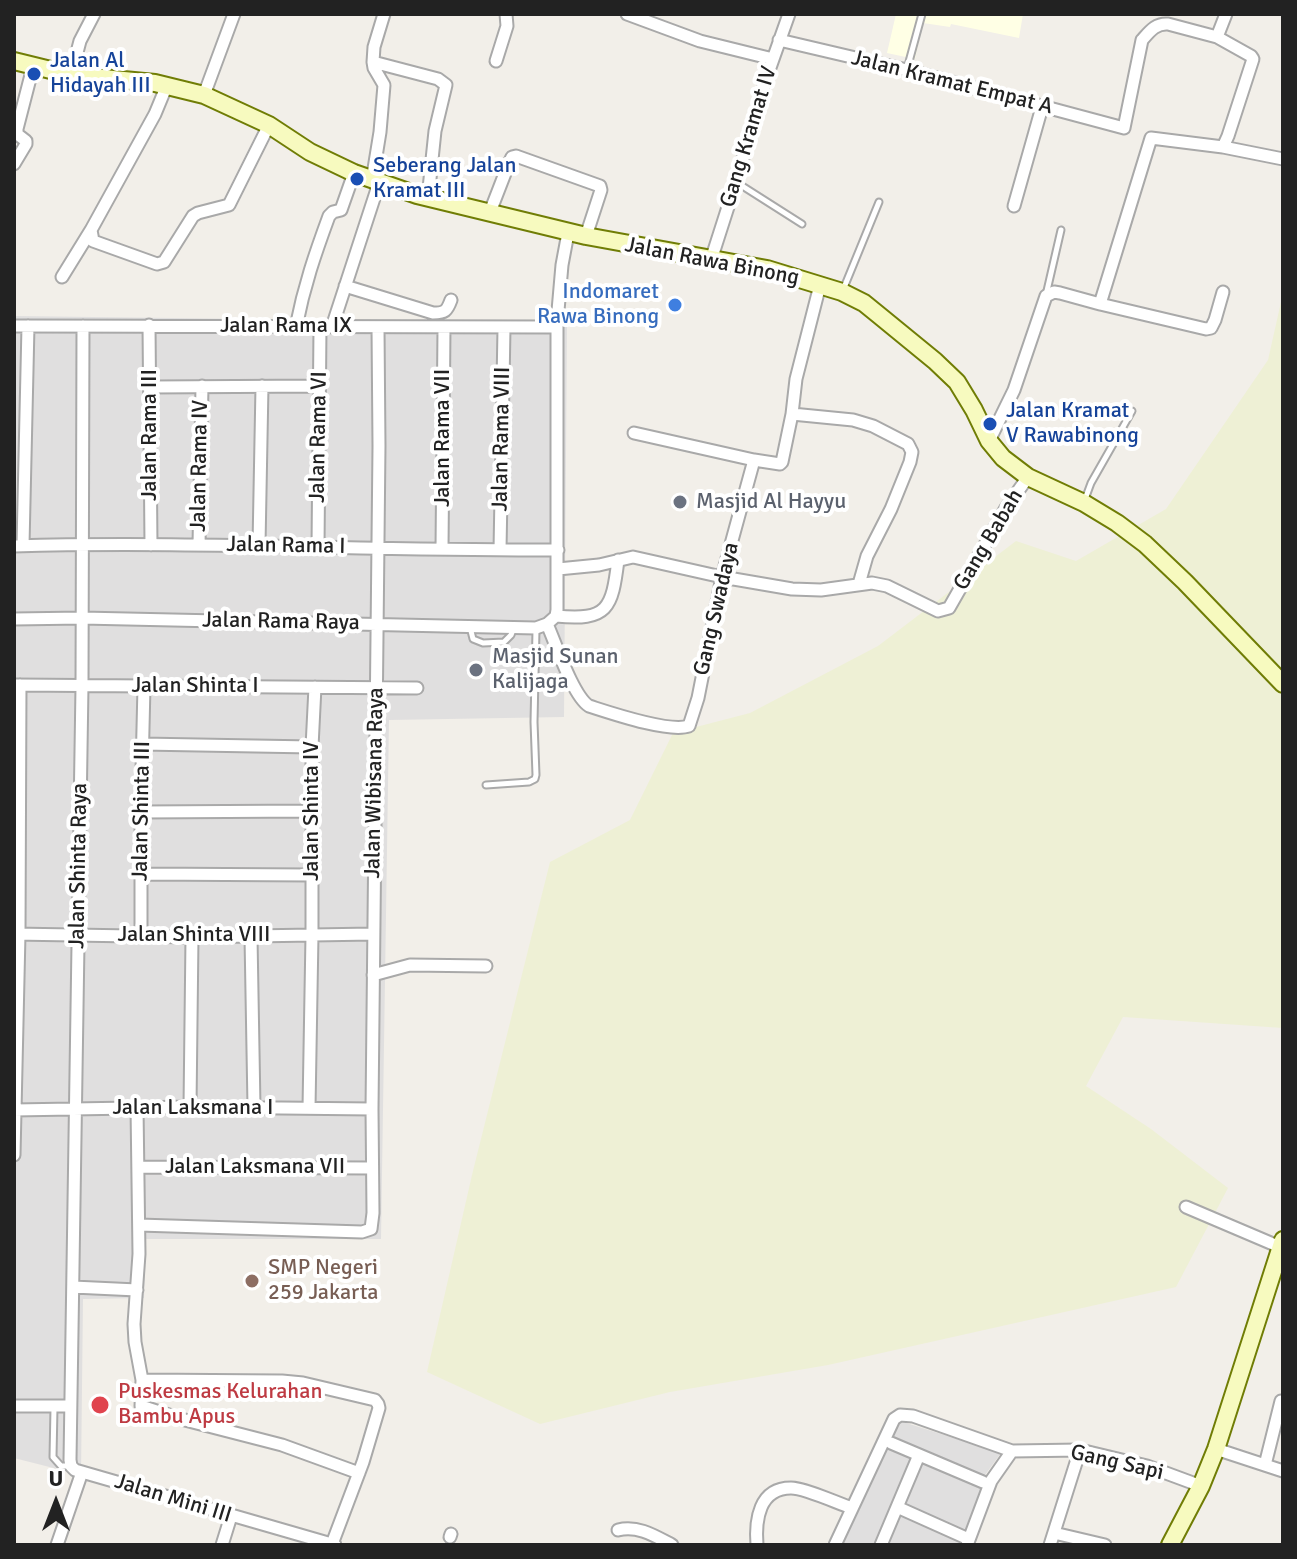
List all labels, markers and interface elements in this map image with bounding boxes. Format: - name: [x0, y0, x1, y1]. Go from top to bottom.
- street label: Jalan Kramat Empat A: [849, 45, 1055, 121]
- place label: Jalan Al Hidayah III: [50, 48, 151, 100]
- street label: Gang Kramat IV: [715, 63, 783, 211]
- marker: Jalan Al Hidayah III: [25, 65, 43, 83]
- place label: Seberang Jalan Kramat III: [373, 153, 516, 204]
- marker: Seberang Jalan Kramat III: [348, 170, 366, 188]
- street label: Jalan Rawa Binong: [623, 232, 801, 292]
- place label: Indomaret Rawa Binong: [537, 279, 659, 330]
- marker: Indomaret Rawa Binong: [666, 296, 684, 314]
- street label: Jalan Rama IX: [220, 313, 352, 339]
- street label: Jalan Rama VIII: [488, 366, 516, 512]
- street label: Jalan Rama III: [137, 369, 163, 501]
- street label: Jalan Rama VII: [430, 369, 456, 507]
- street label: Jalan Rama VI: [305, 371, 333, 503]
- place label: Jalan Kramat V Rawabinong: [1006, 398, 1139, 450]
- street label: Jalan Rama IV: [186, 400, 214, 532]
- marker: Jalan Kramat V Rawabinong: [981, 415, 999, 433]
- street label: Gang Babah: [949, 485, 1029, 595]
- place label: Masjid Al Hayyu: [696, 489, 846, 515]
- marker: Masjid Al Hayyu: [671, 493, 689, 511]
- street label: Jalan Rama I: [226, 532, 346, 560]
- street label: Gang Swadaya: [689, 540, 745, 678]
- street label: Jalan Rama Raya: [202, 607, 360, 637]
- place label: Masjid Sunan Kalijaga: [492, 644, 619, 696]
- marker: Masjid Sunan Kalijaga: [467, 661, 485, 679]
- street label: Jalan Shinta I: [131, 673, 259, 699]
- street label: Jalan Wibisana Raya: [360, 687, 390, 879]
- street label: Jalan Shinta III: [128, 741, 156, 881]
- street label: Jalan Shinta IV: [299, 741, 325, 881]
- street label: Jalan Shinta Raya: [64, 783, 94, 949]
- street label: Jalan Shinta VIII: [118, 922, 270, 948]
- street label: Jalan Laksmana I: [112, 1095, 274, 1121]
- street label: Jalan Laksmana VII: [165, 1154, 345, 1180]
- place label: SMP Negeri 259 Jakarta: [268, 1255, 379, 1306]
- marker: SMP Negeri 259 Jakarta: [243, 1272, 261, 1290]
- place label: Puskesmas Kelurahan Bambu Apus: [118, 1379, 322, 1430]
- marker: Puskesmas Kelurahan Bambu Apus: [89, 1394, 111, 1416]
- street label: Gang Sapi: [1068, 1439, 1166, 1487]
- north arrow: [16, 1463, 96, 1543]
- text: U: [49, 1465, 63, 1492]
- street label: Jalan Mini III: [111, 1469, 235, 1529]

